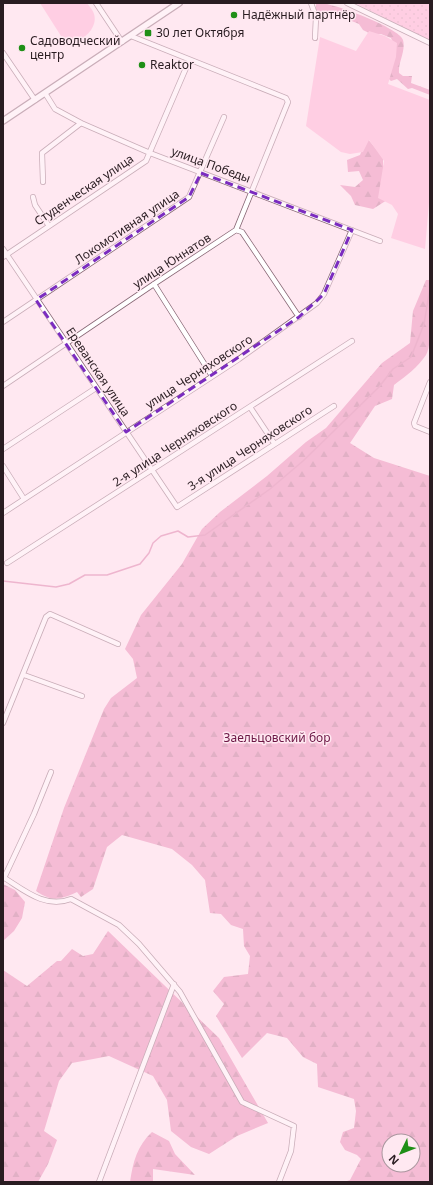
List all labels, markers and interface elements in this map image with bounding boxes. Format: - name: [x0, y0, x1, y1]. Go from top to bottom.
- place label: Надёжный партнёр: [242, 6, 355, 23]
- marker: Надёжный партнёр: [229, 10, 239, 20]
- place label: 30 лет Октября: [156, 24, 244, 41]
- marker: 30 лет Октября: [143, 28, 153, 38]
- place label: Садоводческий центр: [30, 32, 120, 63]
- marker: Садоводческий центр: [17, 43, 27, 53]
- place label: Reaktor: [150, 56, 194, 73]
- marker: Reaktor: [137, 60, 147, 70]
- street label: улица Победы: [169, 142, 253, 187]
- street label: Студенческая улица: [31, 150, 137, 229]
- street label: Локомотивная улица: [71, 185, 182, 268]
- street label: улица Юннатов: [129, 229, 214, 292]
- street label: Ереванская улица: [62, 324, 135, 420]
- street label: улица Черняховского: [142, 331, 256, 413]
- street label: 2-я улица Черняховского: [109, 397, 240, 490]
- street label: 3-я улица Черняховского: [184, 401, 315, 494]
- park label: Заельцовский бор: [224, 729, 330, 746]
- north arrow: [381, 1133, 421, 1173]
- text: N: [385, 1152, 402, 1169]

